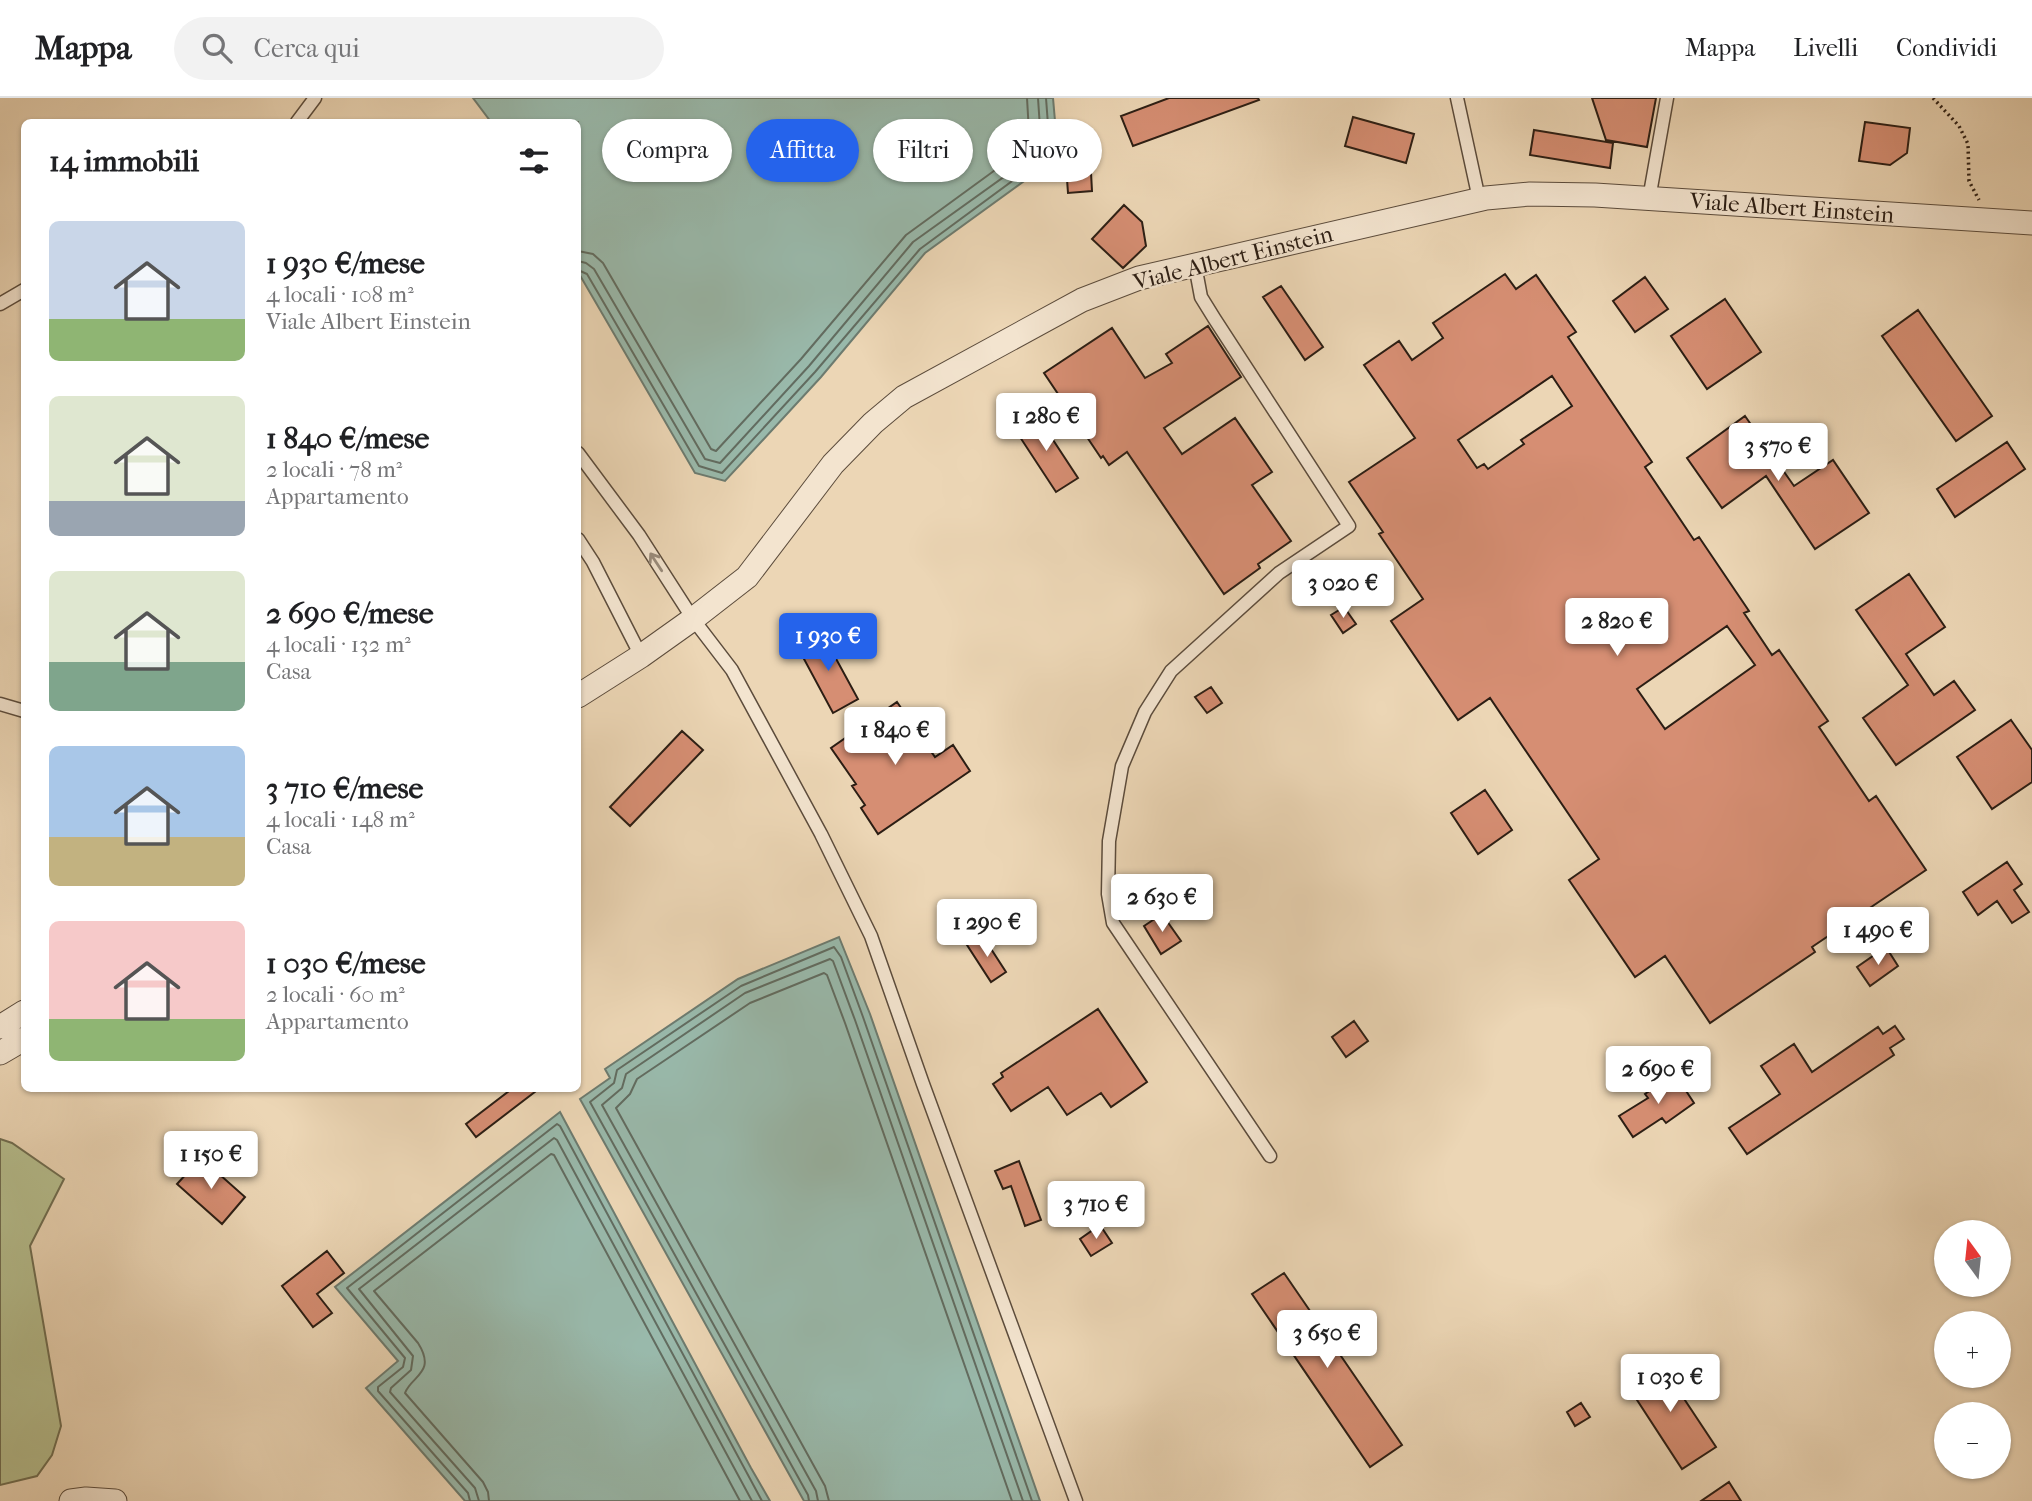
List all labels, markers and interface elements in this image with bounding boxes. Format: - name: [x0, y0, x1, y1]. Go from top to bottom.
- search box: [174, 17, 664, 80]
- text: Mappa: [35, 29, 132, 68]
- icon: search: [198, 29, 236, 67]
- text: Cerca qui: [254, 33, 360, 64]
- text: Mappa: [1685, 34, 1755, 62]
- text: Livelli: [1793, 34, 1858, 62]
- text: Condividi: [1896, 34, 1997, 62]
- chip: Compra: [602, 119, 732, 182]
- chip: Affitta: [746, 119, 859, 182]
- chip: Filtri: [873, 119, 973, 182]
- chip: Nuovo: [987, 119, 1102, 182]
- icon: filters: [515, 142, 553, 180]
- text: 14 immobili: [49, 144, 199, 179]
- street label: Viale Albert Einstein: [1688, 187, 1896, 229]
- street label: Viale Albert Einstein: [1129, 220, 1336, 296]
- text: 1 930 €/mese: [266, 246, 425, 281]
- icon: home: [105, 249, 189, 333]
- text: 4 locali · 108 m²: [266, 281, 414, 308]
- text: Viale Albert Einstein: [266, 308, 471, 335]
- pin: 1 280 €: [981, 394, 1111, 453]
- text: 1 280 €: [1012, 402, 1080, 429]
- text: 1 840 €/mese: [266, 421, 429, 456]
- icon: home: [105, 424, 189, 508]
- pin: 3 570 €: [1713, 424, 1843, 483]
- text: 3 570 €: [1745, 432, 1811, 459]
- text: 2 locali · 78 m²: [266, 456, 402, 483]
- text: Appartamento: [266, 483, 409, 510]
- one-way arrow: [649, 553, 664, 572]
- pin: 3 020 €: [1278, 560, 1408, 620]
- text: 3 020 €: [1308, 569, 1378, 596]
- text: 2 690 €/mese: [266, 596, 434, 631]
- pin: 2 820 €: [1552, 598, 1682, 658]
- icon: home: [105, 599, 189, 683]
- text: 2 820 €: [1581, 607, 1653, 634]
- pin: 1 930 €: [763, 614, 893, 673]
- text: 1 930 €: [795, 622, 861, 649]
- text: 4 locali · 132 m²: [266, 631, 411, 658]
- text: Casa: [266, 658, 311, 685]
- pin: 1 840 €: [830, 708, 960, 767]
- text: 1 840 €: [860, 716, 930, 743]
- text: 3 710 €/mese: [266, 771, 423, 806]
- icon: home: [105, 774, 189, 858]
- text: 4 locali · 148 m²: [266, 806, 415, 833]
- text: Casa: [266, 833, 311, 860]
- pin: 2 630 €: [1097, 874, 1227, 934]
- text: 2 630 €: [1127, 883, 1197, 910]
- pin: 1 290 €: [922, 900, 1052, 959]
- text: 1 290 €: [953, 908, 1021, 935]
- pin: 1 490 €: [1813, 908, 1943, 967]
- text: 1 490 €: [1843, 916, 1913, 943]
- text: 1 030 €/mese: [266, 946, 426, 981]
- icon: home: [105, 949, 189, 1033]
- text: 2 locali · 60 m²: [266, 981, 405, 1008]
- text: Appartamento: [266, 1008, 409, 1035]
- pin: 2 690 €: [1593, 1046, 1723, 1106]
- text: 2 690 €: [1622, 1055, 1694, 1082]
- pin: 1 150 €: [146, 1132, 276, 1191]
- text: 1 150 €: [180, 1140, 242, 1167]
- pin: 3 710 €: [1031, 1182, 1161, 1241]
- text: 3 710 €: [1064, 1190, 1128, 1217]
- north arrow: [1934, 1220, 2011, 1297]
- map controls: [1934, 1220, 2011, 1479]
- pin: 3 650 €: [1262, 1310, 1392, 1370]
- button: +: [1934, 1311, 2011, 1388]
- text: 3 650 €: [1293, 1319, 1361, 1346]
- pin: 1 030 €: [1605, 1354, 1735, 1414]
- text: 1 030 €: [1637, 1363, 1703, 1390]
- button: −: [1934, 1402, 2011, 1479]

